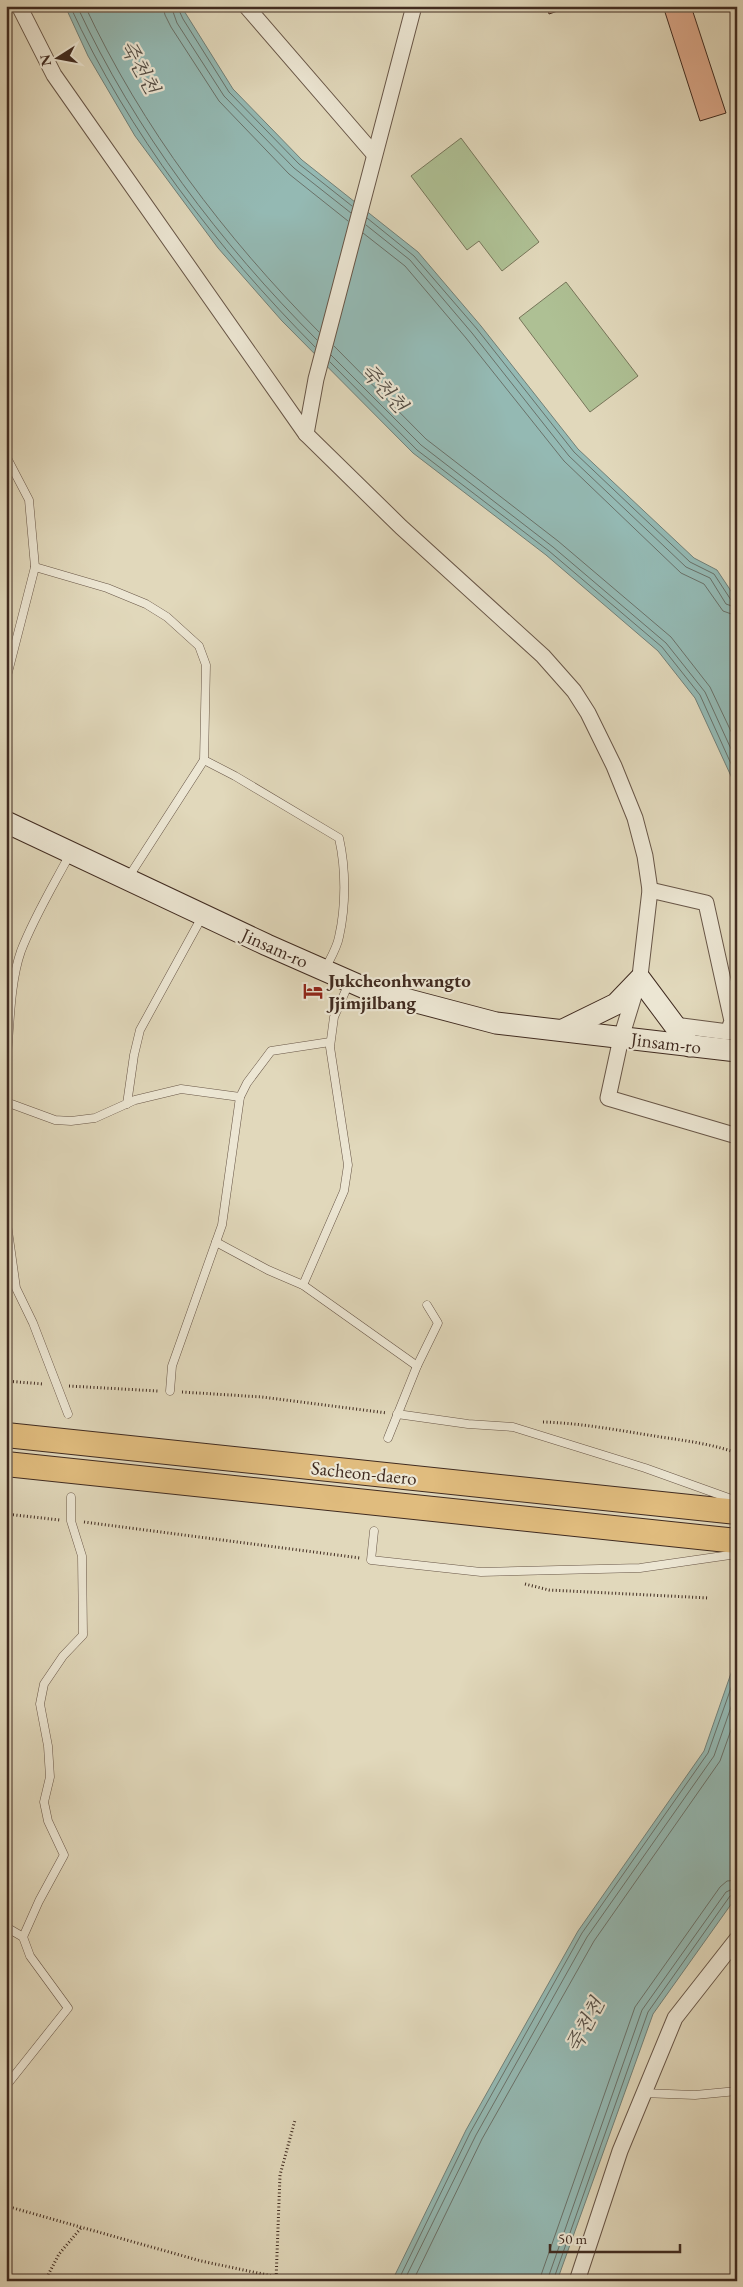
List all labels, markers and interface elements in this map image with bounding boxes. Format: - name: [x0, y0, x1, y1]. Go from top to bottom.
- north arrow: [32, 32, 82, 82]
- water label: 죽천천: [115, 35, 166, 100]
- text: N: [35, 53, 55, 68]
- water label: 죽천천: [355, 358, 414, 419]
- street label: Jinsam-ro: [236, 921, 312, 974]
- place label: Jukcheonhwangto Jjimjilbang: [326, 968, 471, 1015]
- hotel icon: Jukcheonhwangto Jjimjilbang: [302, 980, 324, 1002]
- street label: Jinsam-ro: [627, 1026, 703, 1060]
- street label: Sacheon-daero: [310, 1455, 418, 1491]
- water label: 죽천천: [560, 1992, 611, 2057]
- scale bar: [550, 2222, 680, 2254]
- text: 50 m: [558, 2229, 587, 2248]

